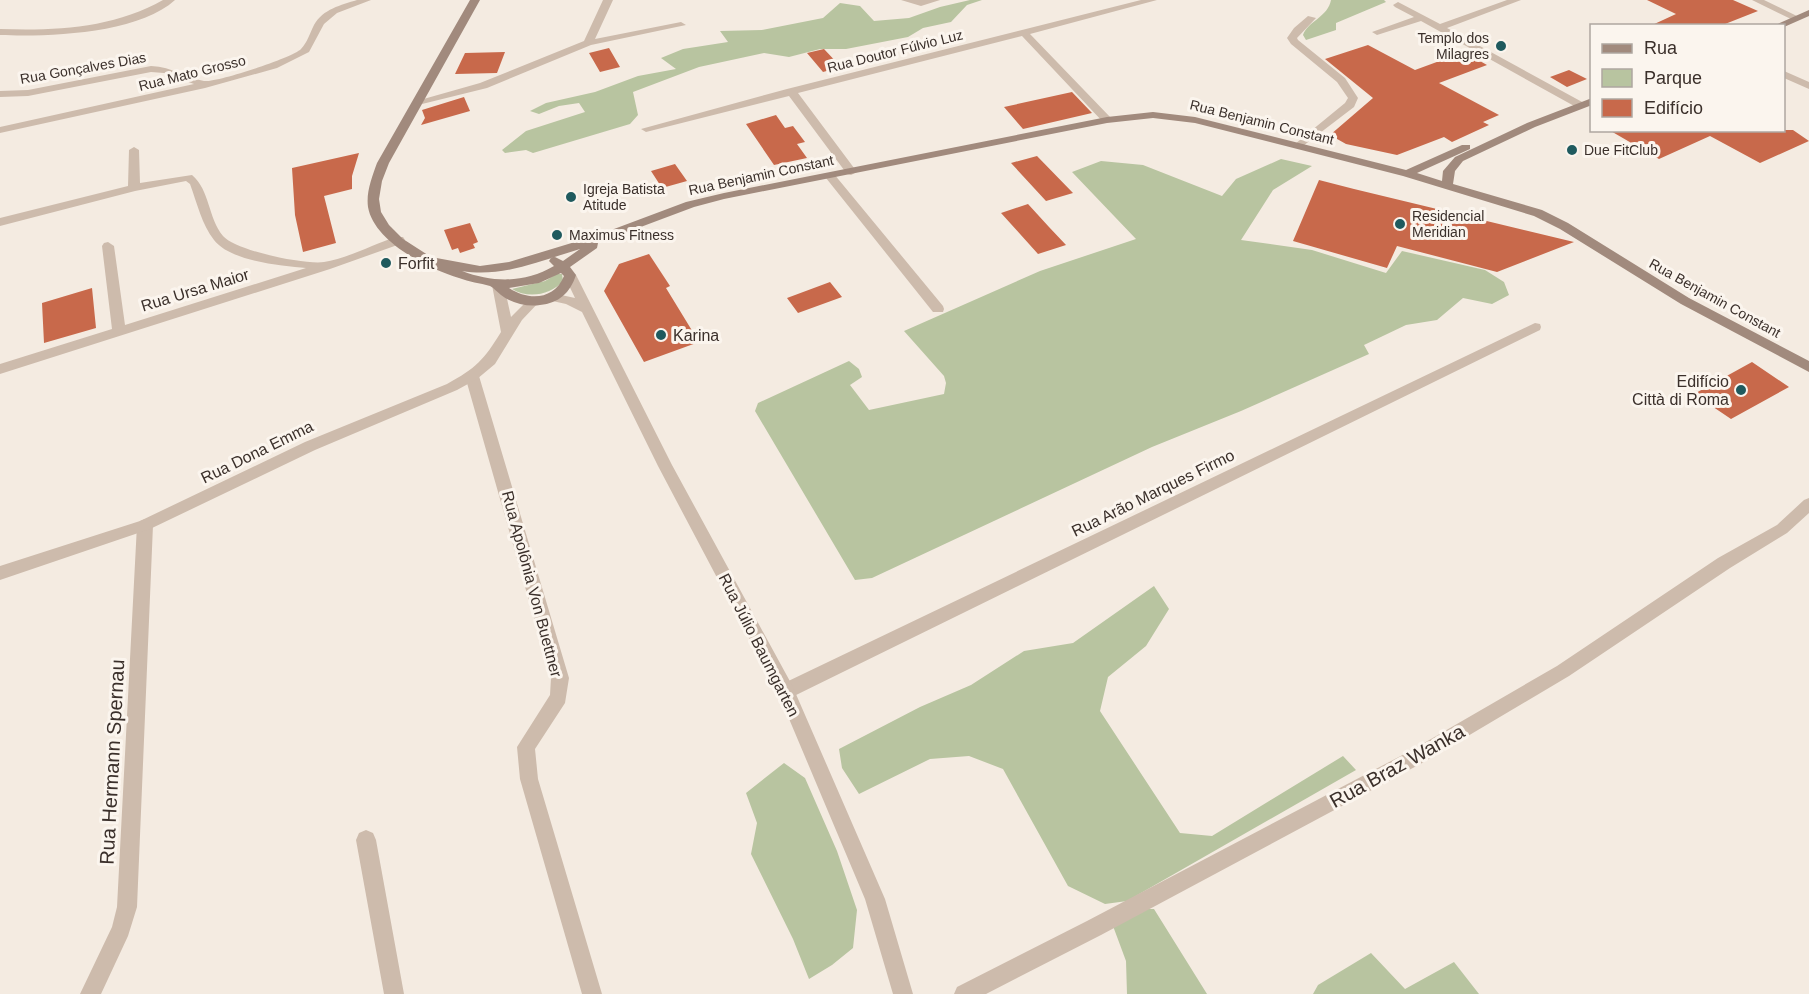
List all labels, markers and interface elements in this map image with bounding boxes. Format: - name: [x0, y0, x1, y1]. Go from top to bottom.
- legend: [1590, 24, 1785, 132]
- street label: Rua Doutor Fúlvio Luz: [825, 26, 965, 76]
- place label: Templo dos Milagres: [1417, 30, 1489, 62]
- text: Rua: [1644, 38, 1678, 58]
- marker: Templo dos Milagres: [1494, 39, 1508, 53]
- street label: Rua Gonçalves Dias: [19, 49, 147, 87]
- street label: Rua Mato Grosso: [137, 52, 247, 94]
- text: Parque: [1644, 68, 1702, 88]
- street label: Rua Benjamin Constant: [1188, 96, 1336, 148]
- text: Edifício: [1644, 98, 1703, 118]
- place label: Due FitClub: [1584, 142, 1658, 158]
- marker: Due FitClub: [1565, 143, 1579, 157]
- street label: Rua Benjamin Constant: [687, 152, 835, 198]
- place label: Igreja Batista Atitude: [583, 181, 665, 213]
- marker: Igreja Batista Atitude: [564, 190, 578, 204]
- place label: Residencial Meridian: [1412, 208, 1484, 240]
- marker: Residencial Meridian: [1393, 217, 1407, 231]
- place label: Maximus Fitness: [569, 227, 674, 243]
- marker: Maximus Fitness: [550, 228, 564, 242]
- place label: Forfit: [398, 255, 435, 272]
- street label: Rua Benjamin Constant: [1646, 255, 1784, 341]
- marker: Forfit: [379, 256, 393, 270]
- street label: Rua Ursa Maior: [139, 265, 252, 315]
- place label: Karina: [673, 327, 719, 344]
- marker: Karina: [654, 328, 668, 342]
- place label: Edifício Città di Roma: [1632, 373, 1729, 408]
- marker: Edifício Città di Roma: [1734, 383, 1748, 397]
- street label: Rua Dona Emma: [198, 417, 316, 487]
- street label: Rua Arão Marques Firmo: [1069, 446, 1237, 540]
- street label: Rua Apolônia Von Buettner: [499, 489, 565, 680]
- street label: Rua Júlio Baumgarten: [715, 571, 803, 719]
- street label: Rua Hermann Spernau: [96, 659, 128, 865]
- street label: Rua Braz Wanka: [1326, 719, 1469, 812]

